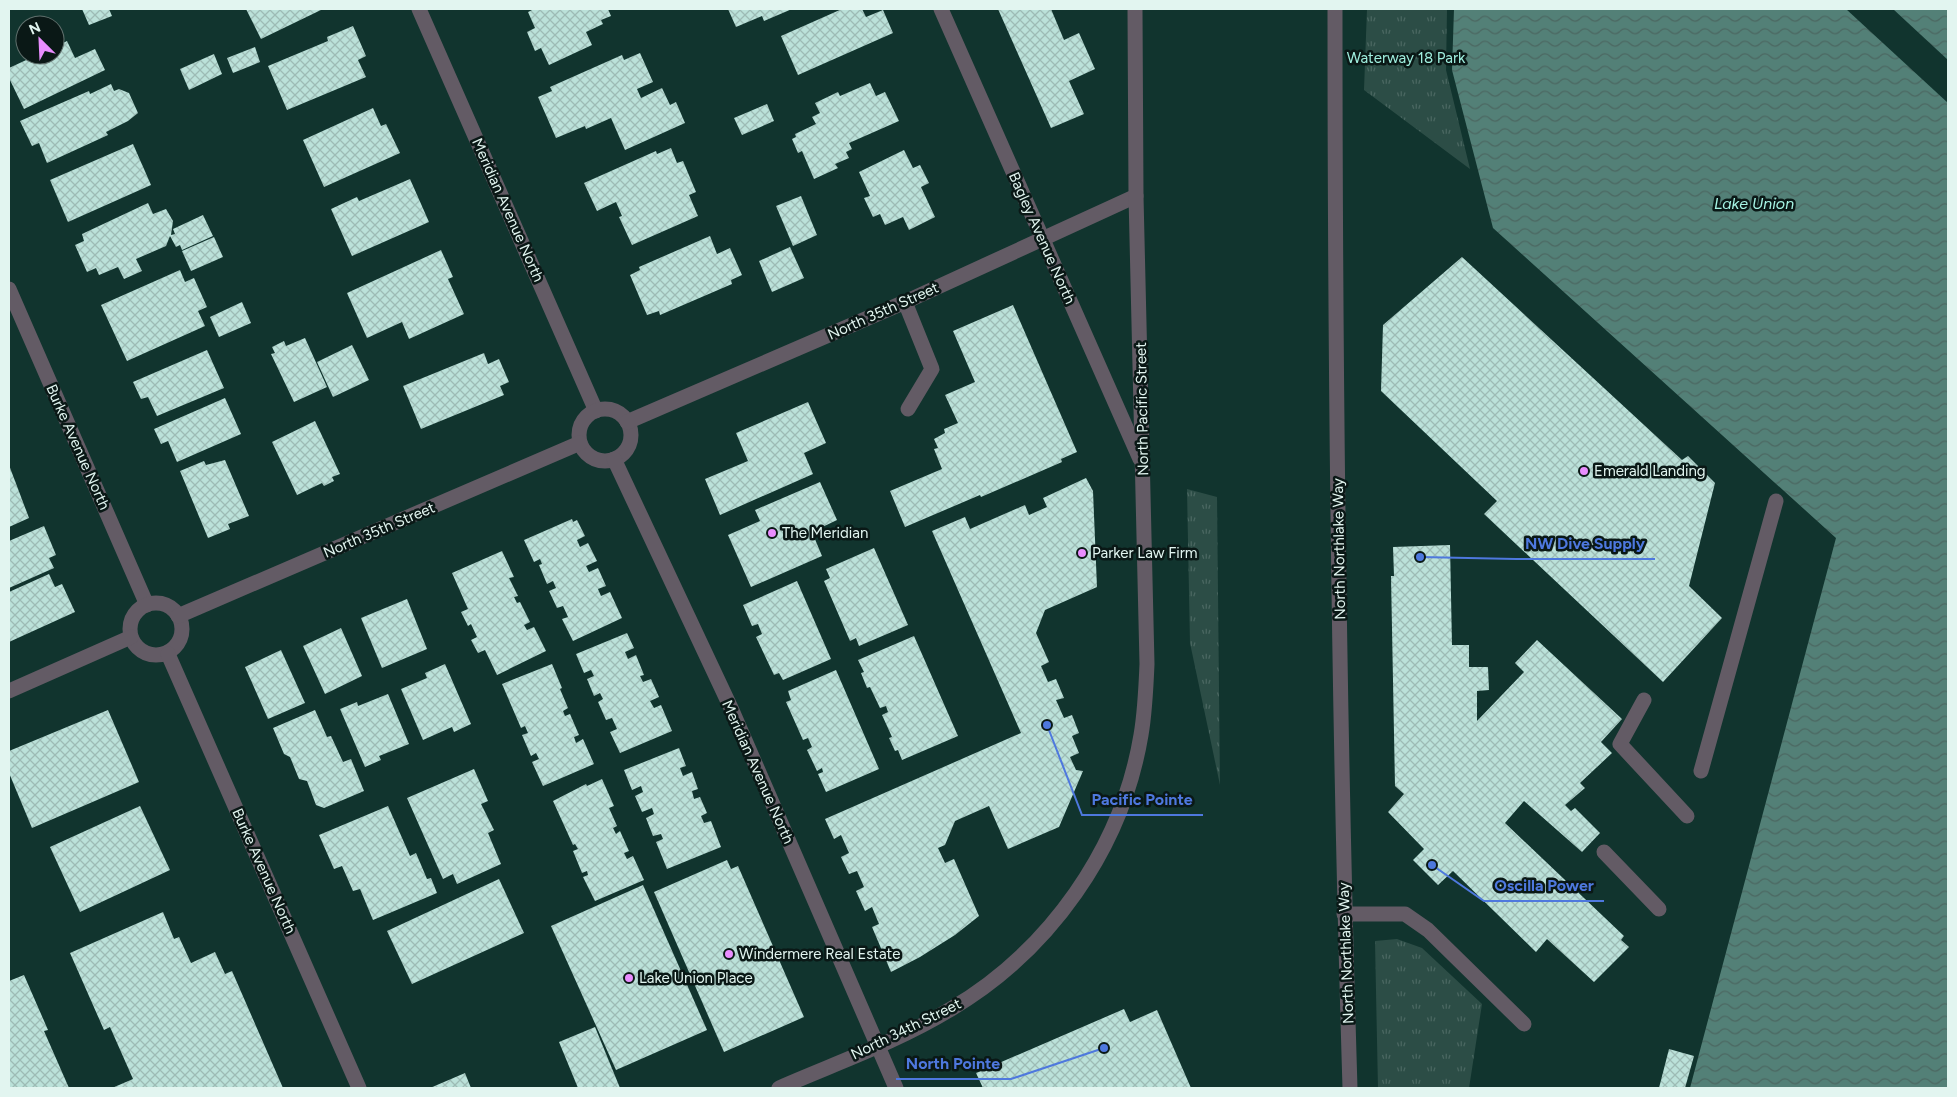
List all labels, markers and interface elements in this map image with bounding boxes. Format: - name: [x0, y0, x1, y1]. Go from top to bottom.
- north arrow: [15, 15, 65, 65]
- text: N: [27, 19, 43, 39]
- park label: Waterway 18 Park: [1347, 49, 1466, 67]
- street label: Meridian Avenue North: [468, 135, 548, 285]
- street label: Bagley Avenue North: [1005, 169, 1079, 307]
- water label: Lake Union: [1714, 194, 1794, 213]
- street label: North 35th Street: [825, 278, 942, 344]
- street label: North Pacific Street: [1132, 342, 1152, 476]
- street label: Burke Avenue North: [42, 381, 114, 513]
- place label: Emerald Landing: [1594, 462, 1706, 480]
- marker: Emerald Landing: [1578, 465, 1590, 477]
- street label: North Northlake Way: [1329, 478, 1349, 620]
- street label: North 35th Street: [320, 498, 438, 562]
- place label: The Meridian: [782, 524, 868, 542]
- marker: The Meridian: [766, 527, 778, 539]
- callout: NW Dive Supply: [1516, 528, 1655, 559]
- text: NW Dive Supply: [1525, 534, 1646, 553]
- place label: Parker Law Firm: [1092, 544, 1198, 562]
- marker: Parker Law Firm: [1076, 547, 1088, 559]
- street label: Meridian Avenue North: [718, 697, 798, 847]
- callout: Pacific Pointe: [1082, 784, 1203, 815]
- text: Pacific Pointe: [1091, 790, 1193, 809]
- street label: Burke Avenue North: [228, 805, 300, 937]
- callout: Oscilla Power: [1484, 870, 1604, 901]
- text: Oscilla Power: [1494, 876, 1594, 895]
- street label: North Northlake Way: [1335, 882, 1357, 1024]
- place label: Windermere Real Estate: [739, 945, 900, 963]
- marker: Windermere Real Estate: [723, 948, 735, 960]
- place label: Lake Union Place: [639, 969, 753, 987]
- marker: Lake Union Place: [623, 972, 635, 984]
- street label: North 34th Street: [848, 994, 964, 1063]
- callout: North Pointe: [896, 1048, 1011, 1079]
- text: North Pointe: [906, 1054, 1000, 1073]

